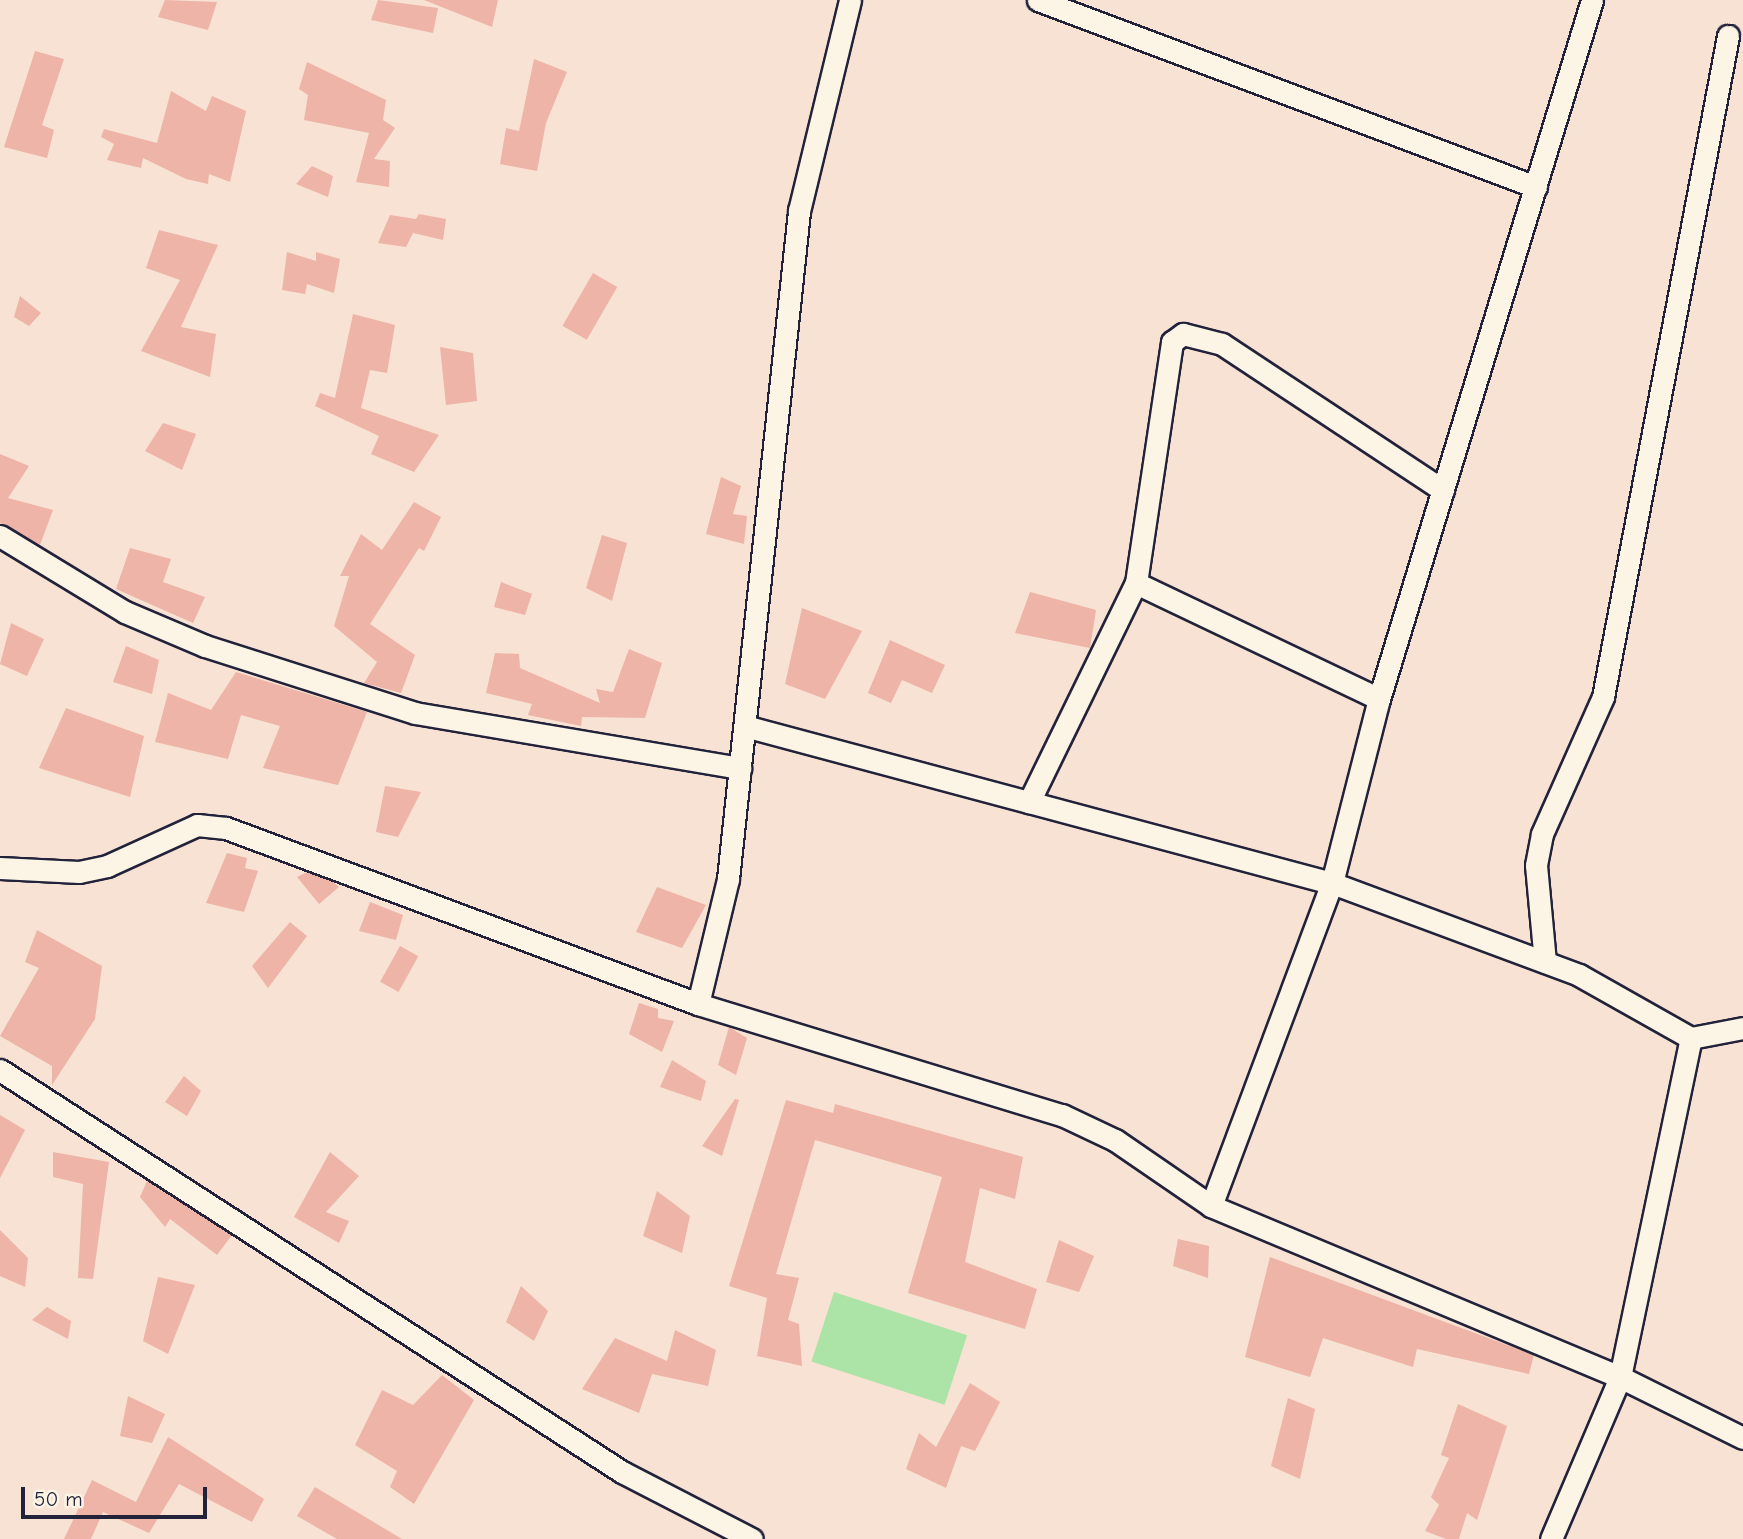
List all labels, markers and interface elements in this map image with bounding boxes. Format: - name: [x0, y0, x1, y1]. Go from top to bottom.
- scale bar: [24, 1472, 210, 1516]
- text: 50 m: [34, 1487, 83, 1511]

